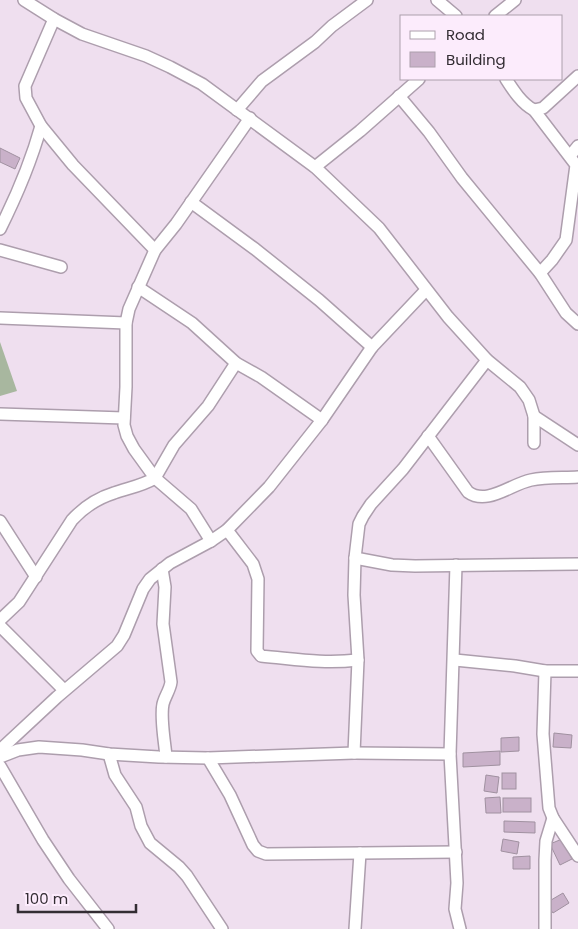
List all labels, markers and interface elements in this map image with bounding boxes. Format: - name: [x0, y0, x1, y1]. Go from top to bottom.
- legend: [400, 15, 563, 80]
- text: Road: [446, 24, 485, 45]
- text: Building: [446, 49, 506, 70]
- scale bar: [18, 882, 135, 914]
- text: 100 m: [25, 888, 68, 909]

